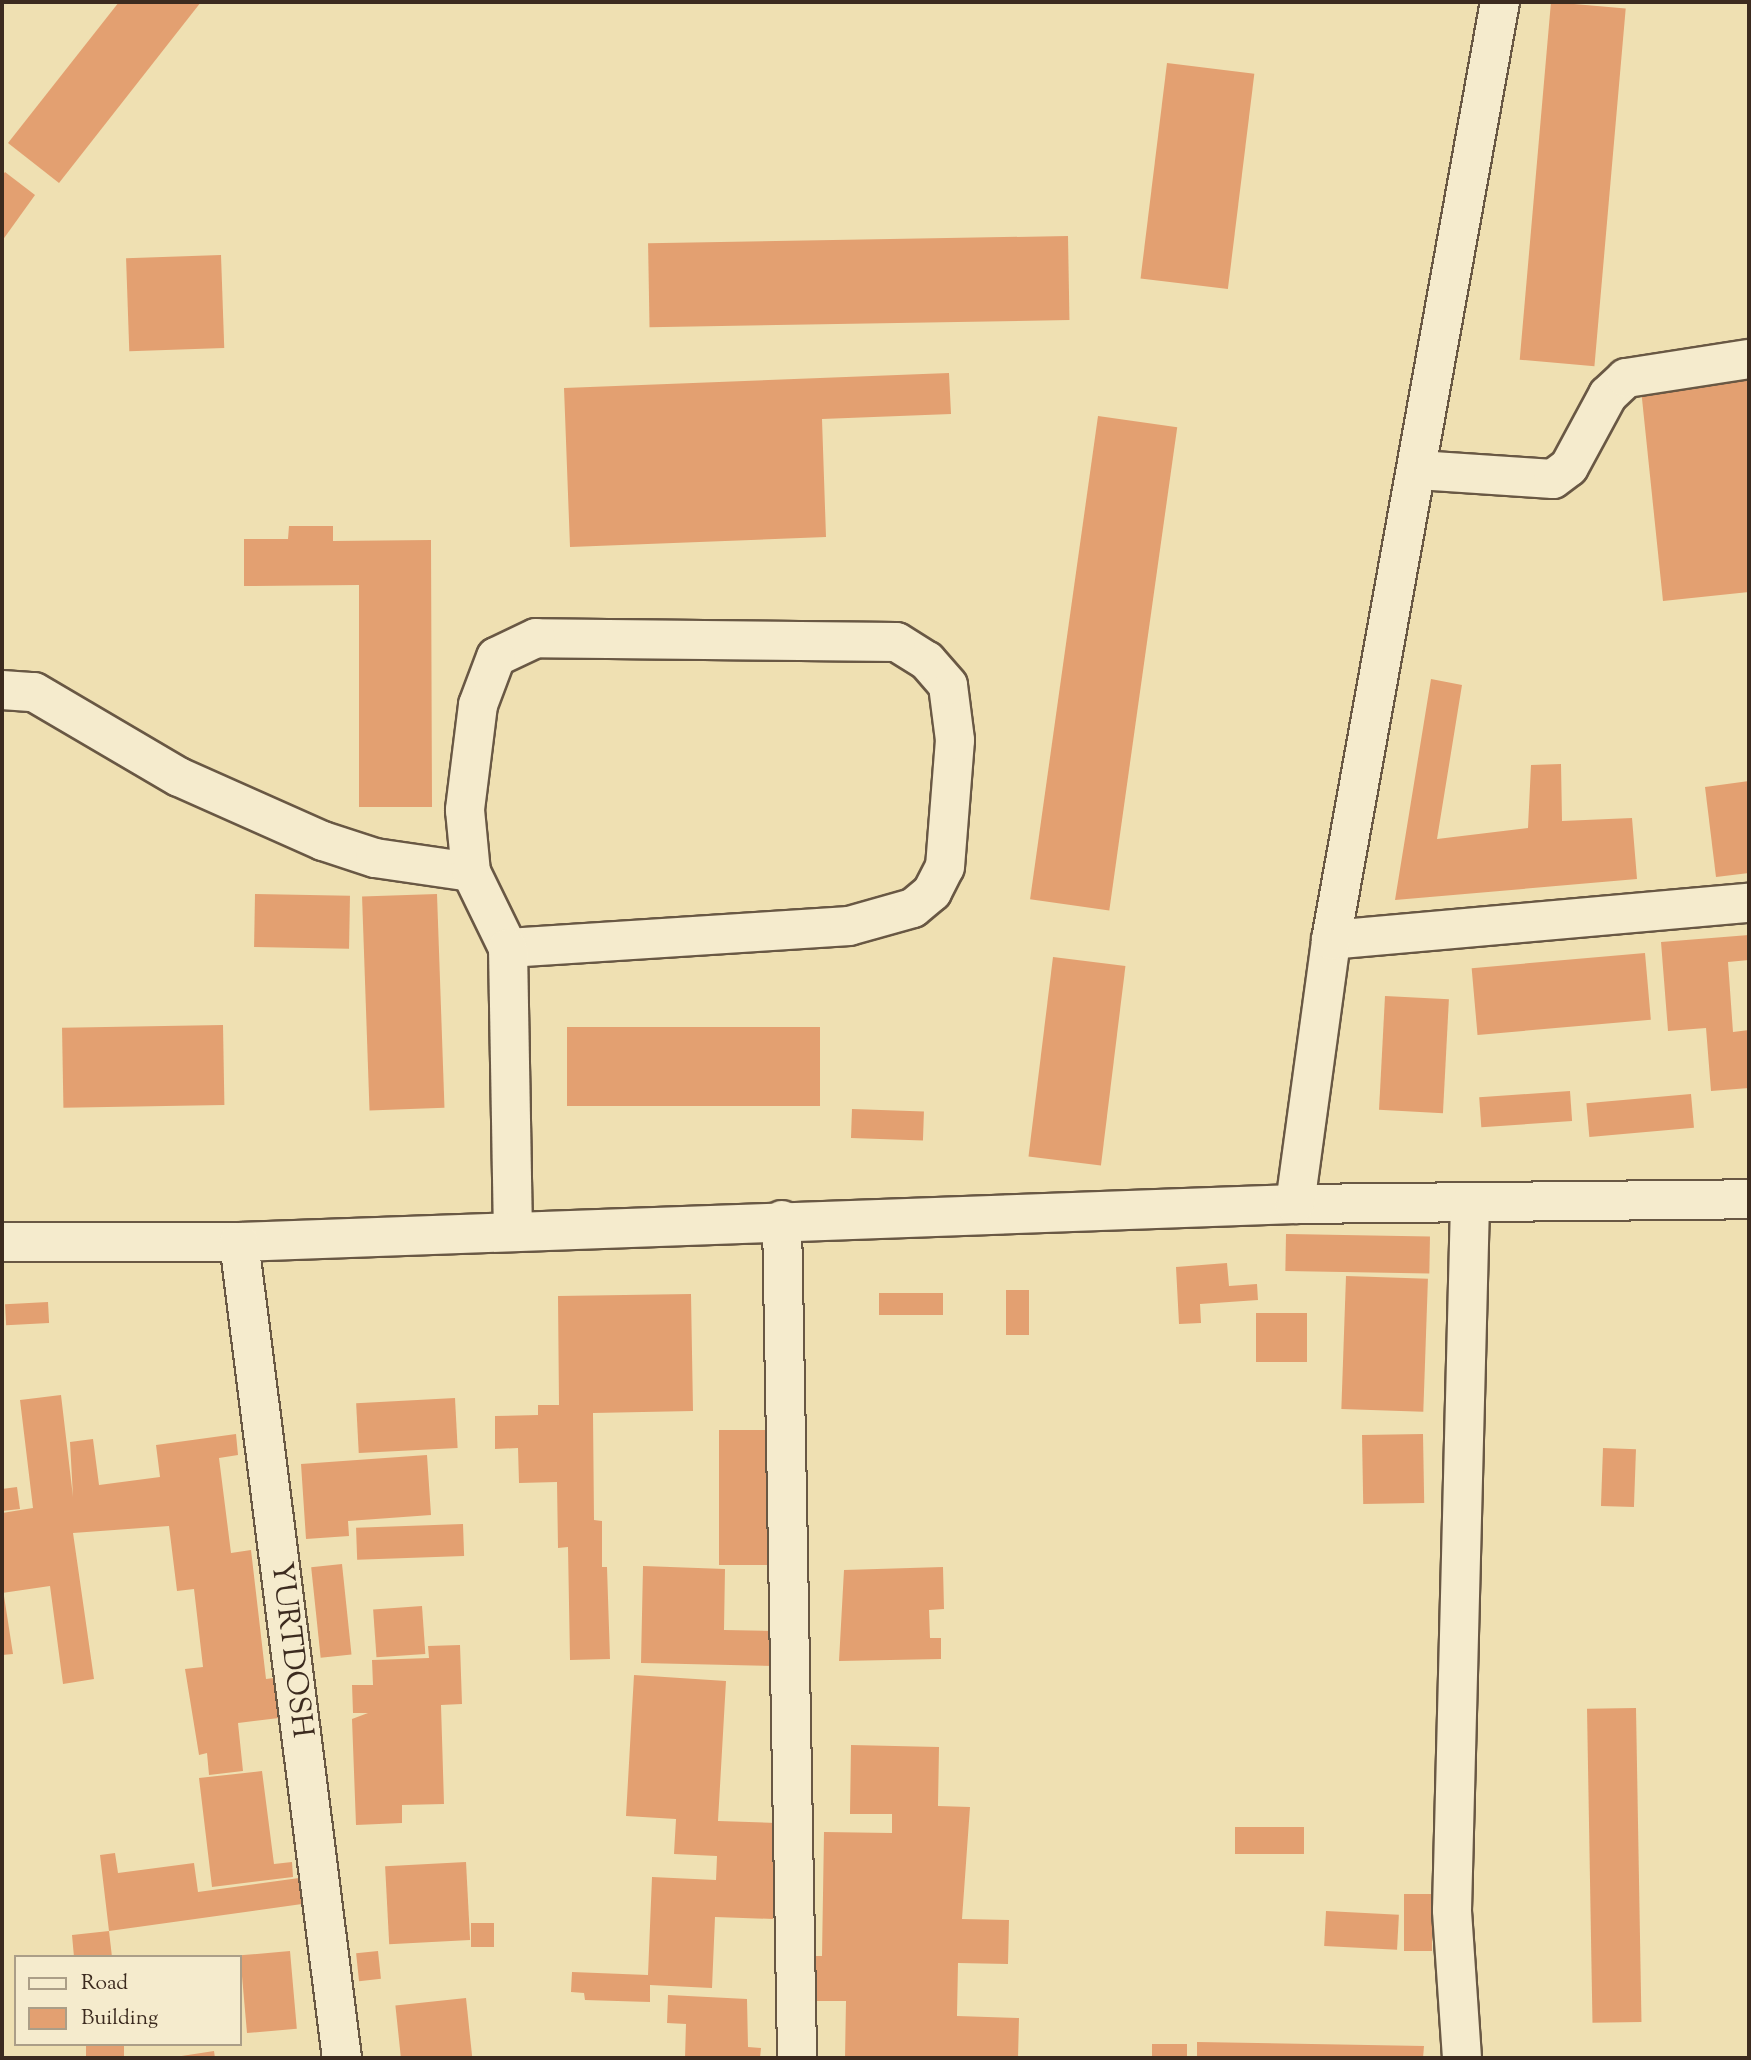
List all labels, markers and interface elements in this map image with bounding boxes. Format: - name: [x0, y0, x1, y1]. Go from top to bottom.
- street label: YURTDOSH: [261, 1560, 319, 1740]
- legend: [14, 1955, 242, 2046]
- text: Road: [81, 1969, 128, 1999]
- text: Building: [81, 2004, 158, 2034]

